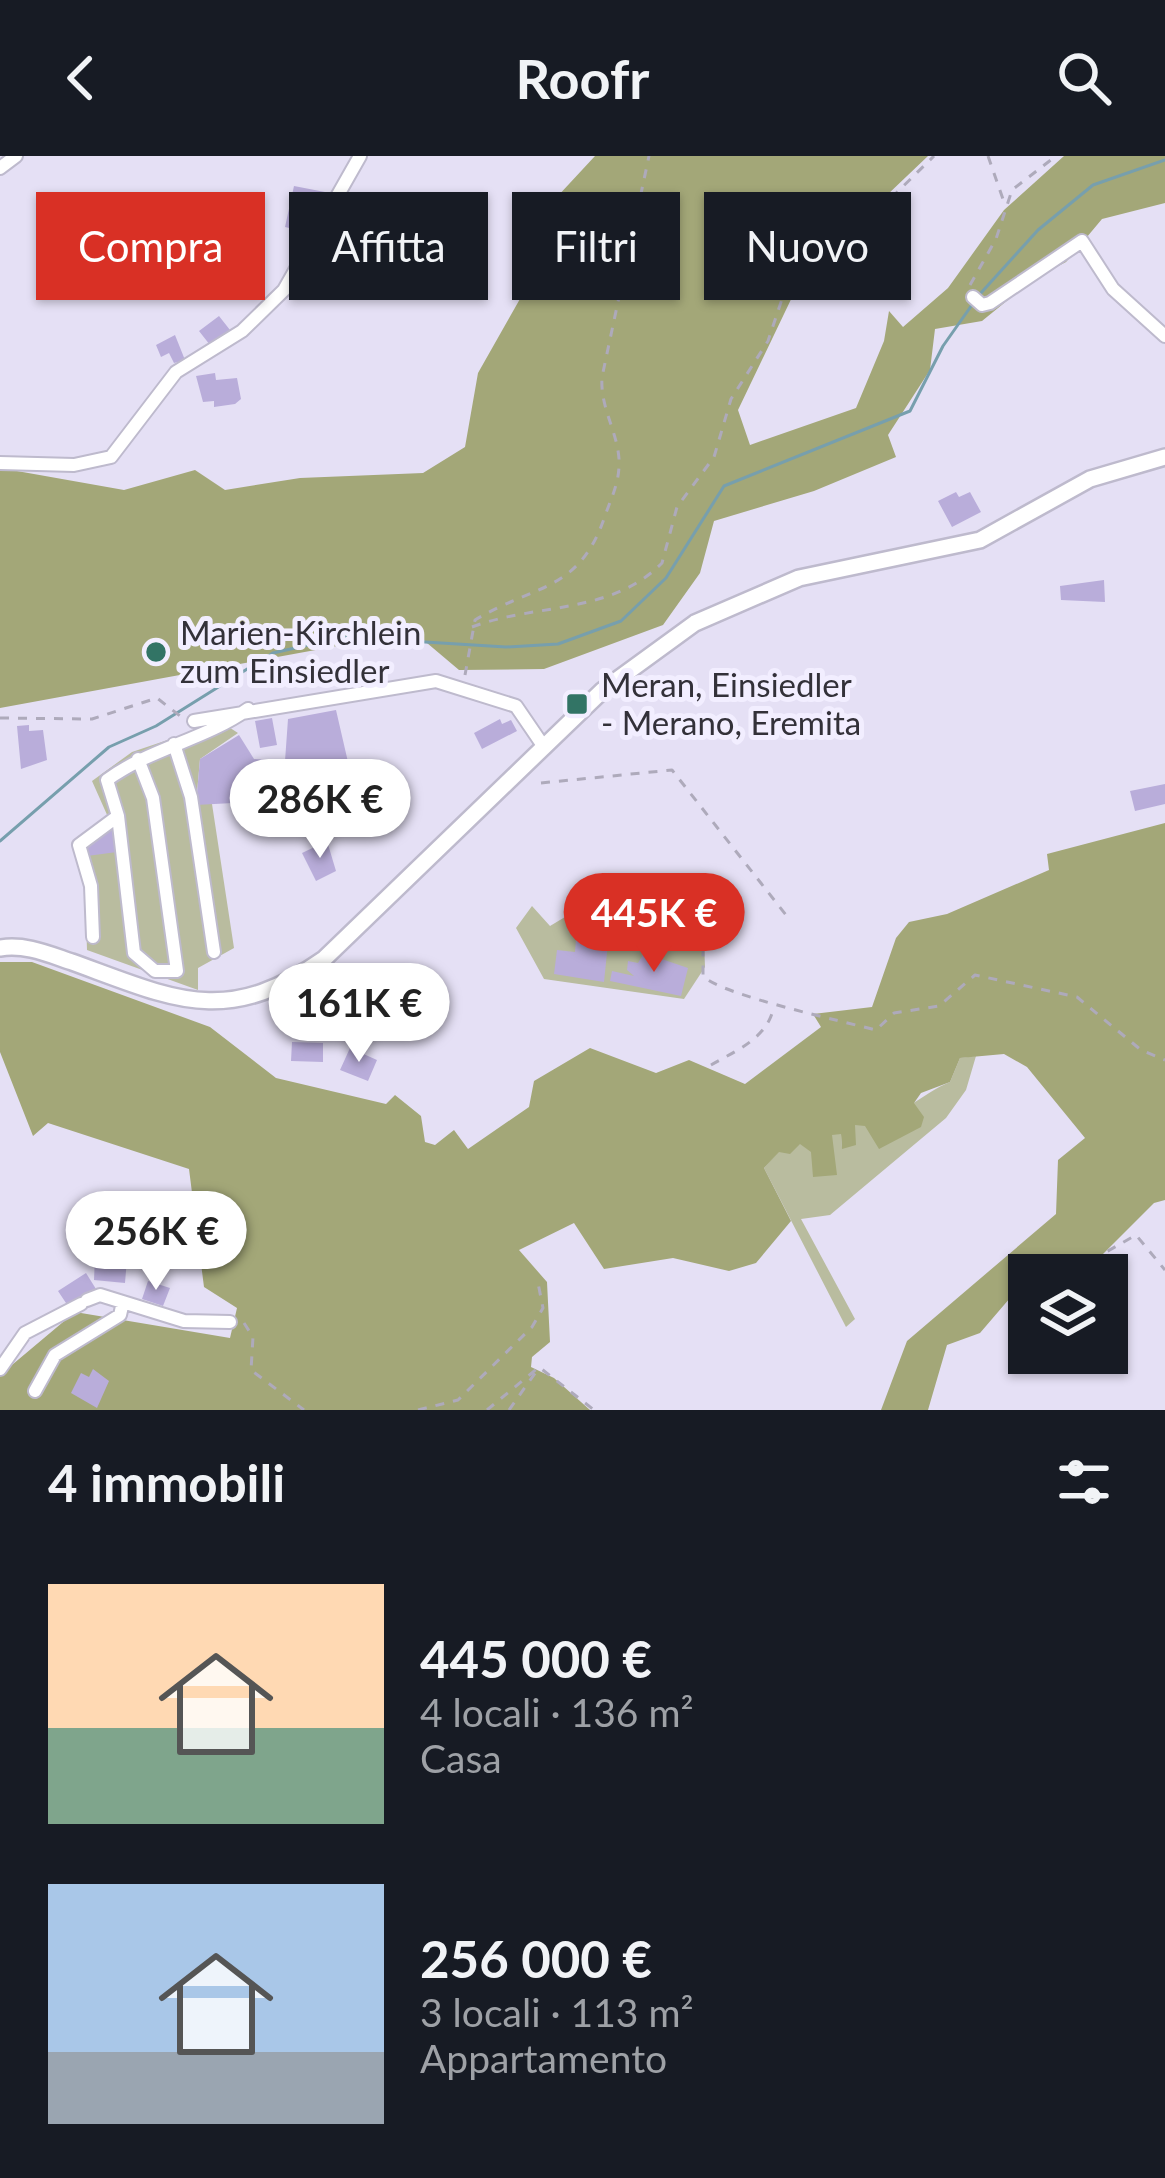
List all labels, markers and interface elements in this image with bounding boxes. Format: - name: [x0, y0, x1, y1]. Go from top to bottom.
- icon: back: [48, 45, 114, 111]
- icon: search: [1051, 45, 1117, 111]
- text: Roofr: [516, 46, 649, 111]
- chip: Compra: [36, 192, 265, 300]
- chip: Affitta: [289, 192, 488, 300]
- chip: Filtri: [512, 192, 680, 300]
- chip: Nuovo: [704, 192, 911, 300]
- place label: Marien-Kirchlein zum Einsiedler: [180, 612, 421, 690]
- marker: Marien-Kirchlein zum Einsiedler: [143, 639, 169, 665]
- place label: Meran, Einsiedler - Merano, Eremita: [601, 664, 861, 742]
- marker: Meran, Einsiedler - Merano, Eremita: [564, 691, 590, 717]
- pin: 286K €: [222, 759, 418, 861]
- text: 286K €: [257, 775, 383, 821]
- pin: 445K €: [556, 873, 752, 975]
- text: 445K €: [591, 889, 717, 935]
- pin: 161K €: [261, 963, 457, 1065]
- text: 161K €: [296, 979, 422, 1025]
- pin: 256K €: [58, 1191, 254, 1293]
- text: 256K €: [93, 1207, 219, 1253]
- map controls: [1008, 1254, 1128, 1374]
- button: layers: [1008, 1254, 1128, 1374]
- icon: filters: [1051, 1449, 1117, 1515]
- text: 4 immobili: [48, 1452, 285, 1513]
- text: 445 000 €: [420, 1628, 652, 1689]
- icon: home: [144, 1632, 288, 1776]
- text: 4 locali · 136 m²: [420, 1689, 694, 1735]
- text: Casa: [420, 1735, 502, 1781]
- text: 256 000 €: [420, 1928, 652, 1989]
- icon: home: [144, 1932, 288, 2076]
- text: 3 locali · 113 m²: [420, 1989, 694, 2035]
- text: Appartamento: [420, 2035, 667, 2081]

